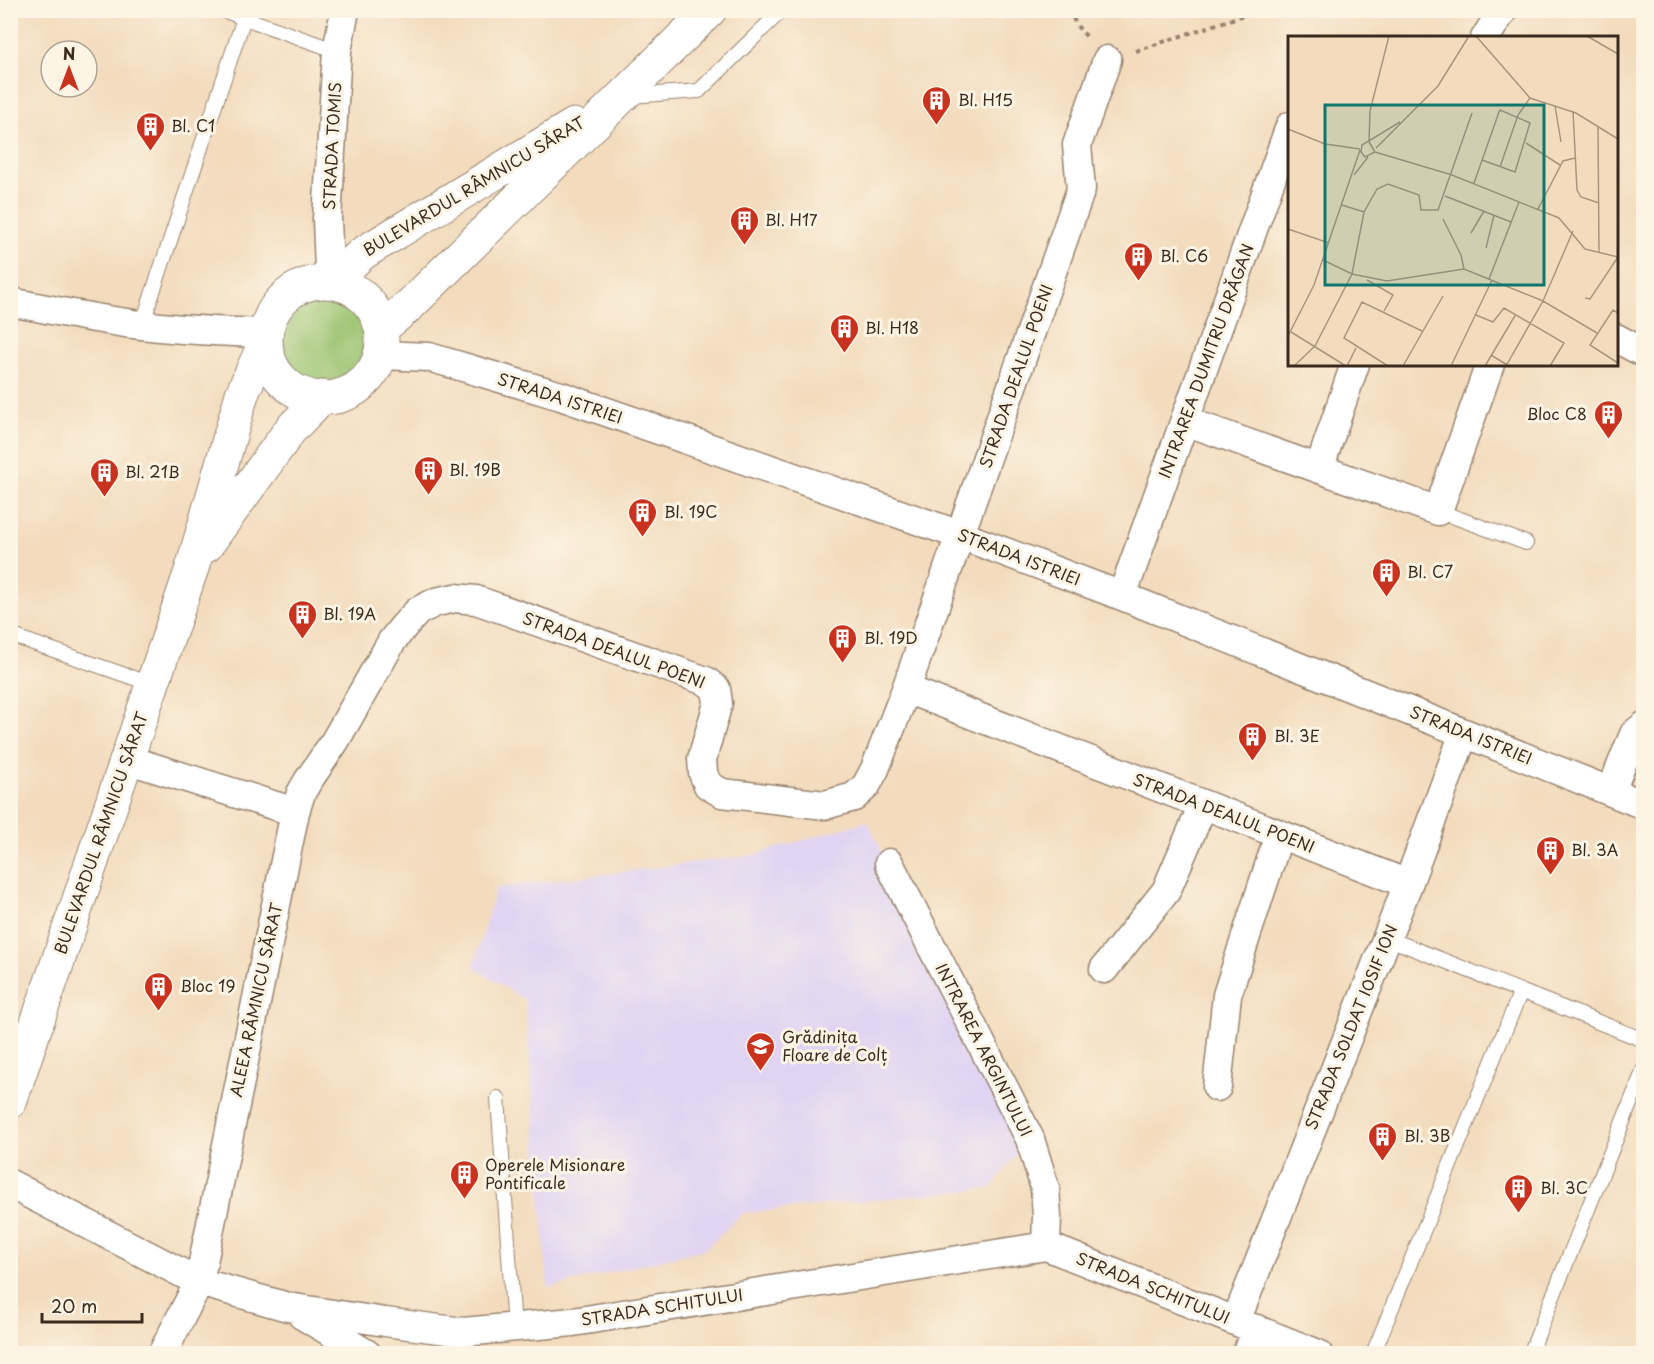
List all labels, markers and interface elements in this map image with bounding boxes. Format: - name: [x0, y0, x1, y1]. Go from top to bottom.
- inset map: [1288, 36, 1618, 366]
- north arrow: [39, 39, 99, 99]
- text: N: [63, 41, 75, 65]
- street label: STRADA TOMIS: [316, 81, 346, 210]
- building icon: Bl. H15: [921, 84, 953, 126]
- place label: Bl. H15: [958, 87, 1013, 111]
- street label: BULEVARDUL RÂMNICU SĂRAT: [358, 109, 589, 261]
- building icon: Bl. C1: [134, 110, 166, 152]
- place label: Bl. C1: [171, 113, 215, 137]
- building icon: Bl. H17: [728, 204, 760, 246]
- place label: Bl. H17: [765, 207, 818, 231]
- building icon: Bl. C6: [1123, 240, 1155, 282]
- street label: INTRAREA DUMITRU DRĂGAN: [1151, 240, 1259, 481]
- place label: Bl. C6: [1160, 243, 1208, 267]
- street label: STRADA DEALUL POENI: [972, 281, 1058, 471]
- building icon: Bl. H18: [828, 312, 860, 354]
- place label: Bl. H18: [865, 315, 919, 339]
- street label: STRADA ISTRIEI: [495, 366, 626, 429]
- building icon: Bloc C8: [1592, 398, 1624, 440]
- place label: Bloc C8: [1526, 401, 1587, 425]
- building icon: Bl. 19B: [412, 454, 444, 496]
- building icon: Bl. 21B: [88, 456, 120, 498]
- place label: Bl. 19B: [449, 457, 501, 481]
- place label: Bl. 21B: [125, 459, 180, 483]
- building icon: Bl. 19C: [627, 496, 659, 538]
- place label: Bl. 19C: [664, 499, 718, 523]
- street label: STRADA ISTRIEI: [954, 522, 1084, 591]
- building icon: Bl. C7: [1370, 556, 1402, 598]
- place label: Bl. C7: [1407, 559, 1453, 583]
- building icon: Bl. 19A: [286, 598, 318, 640]
- place label: Bl. 19A: [323, 601, 376, 625]
- street label: STRADA DEALUL POENI: [520, 605, 709, 693]
- building icon: Bl. 19D: [827, 622, 859, 664]
- place label: Bl. 19D: [864, 625, 918, 649]
- street label: STRADA ISTRIEI: [1407, 699, 1536, 770]
- street label: BULEVARDUL RÂMNICU SĂRAT: [47, 708, 153, 957]
- building icon: Bl. 3E: [1237, 720, 1269, 762]
- place label: Bl. 3E: [1274, 723, 1320, 747]
- street label: STRADA DEALUL POENI: [1130, 766, 1319, 858]
- building icon: Bl. 3A: [1534, 834, 1566, 876]
- place label: Bl. 3A: [1571, 837, 1619, 861]
- street label: ALEEA RÂMNICU SĂRAT: [223, 900, 287, 1099]
- street label: STRADA SOLDAT IOSIF ION: [1298, 920, 1402, 1133]
- street label: INTRAREA ARGINTULUI: [931, 959, 1039, 1141]
- building icon: Bloc 19: [143, 970, 175, 1012]
- place label: Bloc 19: [180, 973, 235, 997]
- place label: Grădinița Floare de Colț: [782, 1024, 888, 1066]
- school or university icon: Grădinița Floare de Colț: [745, 1030, 777, 1072]
- building icon: Bl. 3B: [1367, 1120, 1399, 1162]
- place label: Bl. 3B: [1404, 1123, 1450, 1147]
- place label: Operele Misionare Pontificale: [485, 1152, 625, 1194]
- building icon: Operele Misionare Pontificale: [448, 1158, 480, 1200]
- building icon: Bl. 3C: [1503, 1172, 1535, 1214]
- place label: Bl. 3C: [1540, 1175, 1588, 1199]
- street label: STRADA SCHITULUI: [1073, 1245, 1234, 1329]
- street label: STRADA SCHITULUI: [579, 1281, 745, 1331]
- scale bar: [42, 1286, 142, 1324]
- text: 20 m: [51, 1292, 97, 1319]

